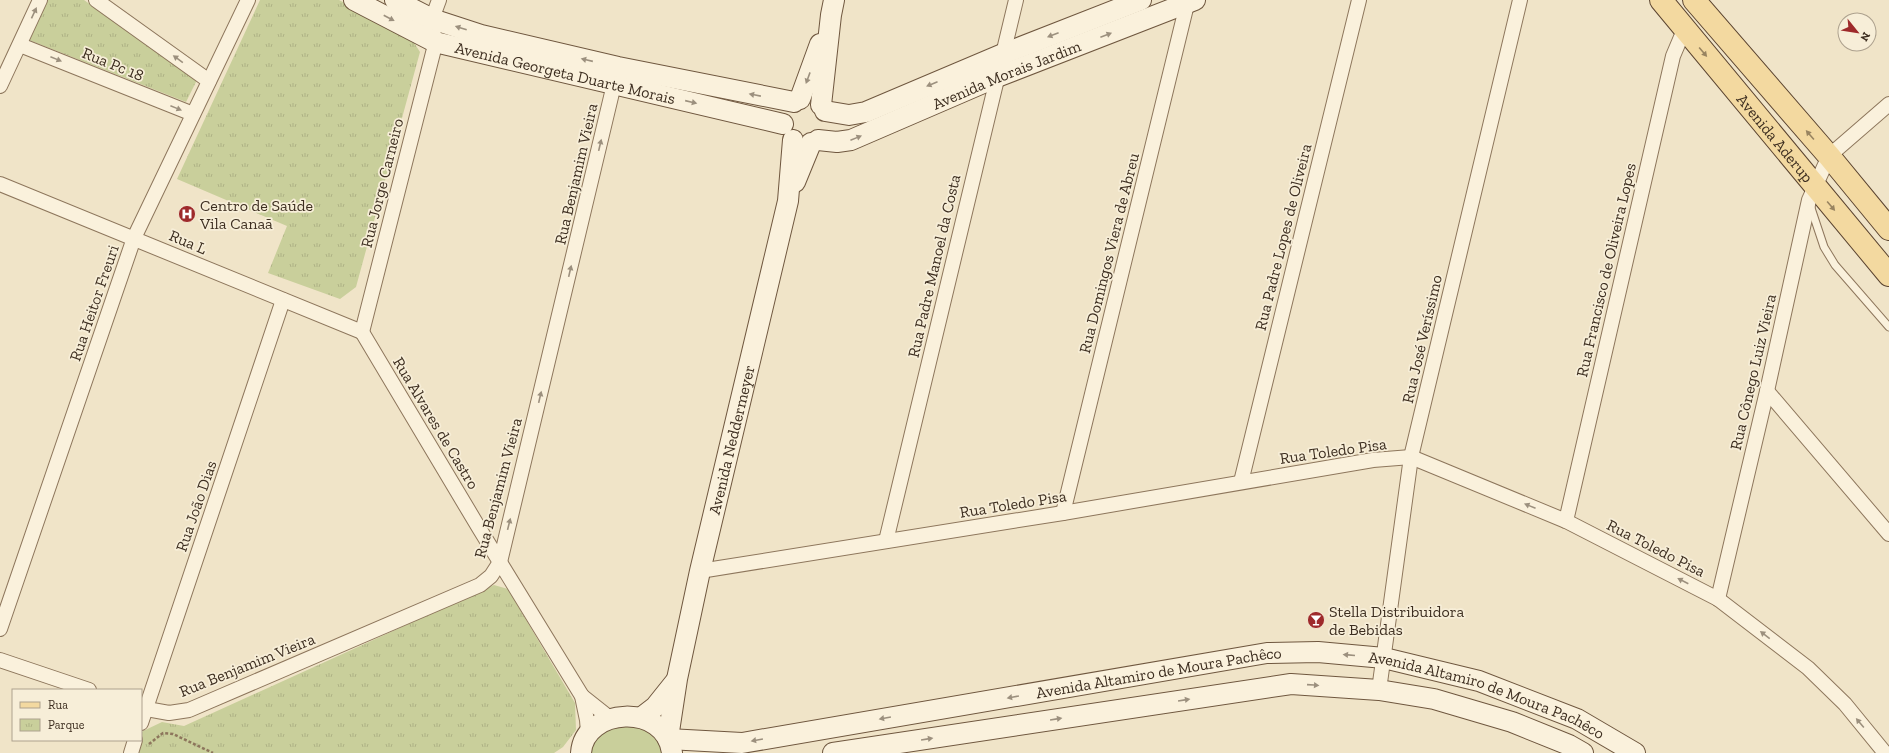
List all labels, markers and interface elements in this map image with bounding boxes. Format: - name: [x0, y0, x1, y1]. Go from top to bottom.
- one-way arrow: [31, 7, 37, 18]
- north arrow: [1837, 12, 1877, 52]
- one-way arrow: [383, 15, 395, 21]
- one-way arrow: [455, 25, 467, 31]
- text: N: [1857, 30, 1873, 44]
- one-way arrow: [1046, 32, 1058, 38]
- one-way arrow: [1100, 32, 1111, 38]
- street label: Avenida Morais Jardim: [929, 36, 1084, 113]
- street label: Avenida Georgeta Duarte Morais: [453, 38, 677, 108]
- street label: Rua Pc 18: [79, 43, 147, 85]
- one-way arrow: [1699, 47, 1708, 58]
- one-way arrow: [172, 55, 183, 63]
- one-way arrow: [50, 57, 62, 63]
- one-way arrow: [581, 57, 593, 63]
- one-way arrow: [804, 73, 810, 85]
- one-way arrow: [927, 81, 938, 87]
- street label: Avenida Aderup: [1733, 90, 1818, 186]
- one-way arrow: [749, 91, 761, 97]
- one-way arrow: [685, 100, 697, 106]
- street label: Rua Benjamim Vieira: [550, 101, 602, 247]
- one-way arrow: [171, 105, 183, 111]
- street label: Rua Jorge Carneiro: [357, 116, 407, 250]
- one-way arrow: [1806, 129, 1815, 140]
- one-way arrow: [851, 134, 863, 140]
- one-way arrow: [598, 138, 604, 151]
- street label: Rua Padre Lopes de Oliveira: [1251, 141, 1315, 332]
- street label: Rua Domingos Viera de Abreu: [1075, 151, 1143, 355]
- street label: Rua Francisco de Oliveira Lopes: [1572, 161, 1640, 379]
- street label: Rua Padre Manoel da Costa: [904, 172, 964, 359]
- place label: Centro de Saúde Vila Canaã: [199, 196, 313, 233]
- one-way arrow: [1827, 201, 1836, 211]
- hospital icon: Centro de Saúde Vila Canaã: [177, 204, 197, 224]
- street label: Rua L: [166, 226, 210, 258]
- street label: Rua Heitor Freuri: [65, 242, 123, 364]
- one-way arrow: [567, 265, 573, 277]
- street label: Rua José Veríssimo: [1398, 273, 1446, 405]
- street label: Rua Cônego Luiz Vieira: [1726, 292, 1780, 452]
- street label: Rua Alvares de Castro: [389, 353, 483, 493]
- street label: Avenida Neddermeyer: [704, 363, 758, 516]
- one-way arrow: [537, 391, 543, 404]
- street label: Rua Benjamim Vieira: [470, 416, 526, 560]
- street label: Rua Toledo Pisa: [1278, 434, 1388, 468]
- street label: Rua João Dias: [172, 458, 220, 554]
- street label: Rua Toledo Pisa: [958, 486, 1068, 522]
- one-way arrow: [1524, 503, 1535, 509]
- street label: Rua Toledo Pisa: [1604, 515, 1709, 581]
- one-way arrow: [506, 518, 512, 530]
- one-way arrow: [1677, 578, 1689, 584]
- place label: Stella Distribuidora de Bebidas: [1329, 602, 1464, 639]
- bar icon: Stella Distribuidora de Bebidas: [1306, 610, 1326, 630]
- street label: Rua Benjamim Vieira: [176, 629, 318, 701]
- one-way arrow: [1760, 631, 1771, 640]
- street label: Avenida Altamiro de Moura Pachêco: [1035, 643, 1282, 702]
- street label: Avenida Altamiro de Moura Pachêco: [1368, 647, 1608, 743]
- one-way arrow: [1343, 651, 1355, 658]
- one-way arrow: [1307, 682, 1319, 689]
- legend: [12, 689, 142, 741]
- one-way arrow: [1007, 694, 1019, 700]
- one-way arrow: [1178, 697, 1190, 703]
- text: Rua: [48, 698, 68, 712]
- one-way arrow: [879, 716, 891, 722]
- one-way arrow: [1050, 716, 1062, 722]
- text: Parque: [48, 718, 85, 732]
- one-way arrow: [1856, 718, 1865, 728]
- one-way arrow: [921, 736, 933, 742]
- one-way arrow: [750, 738, 763, 744]

